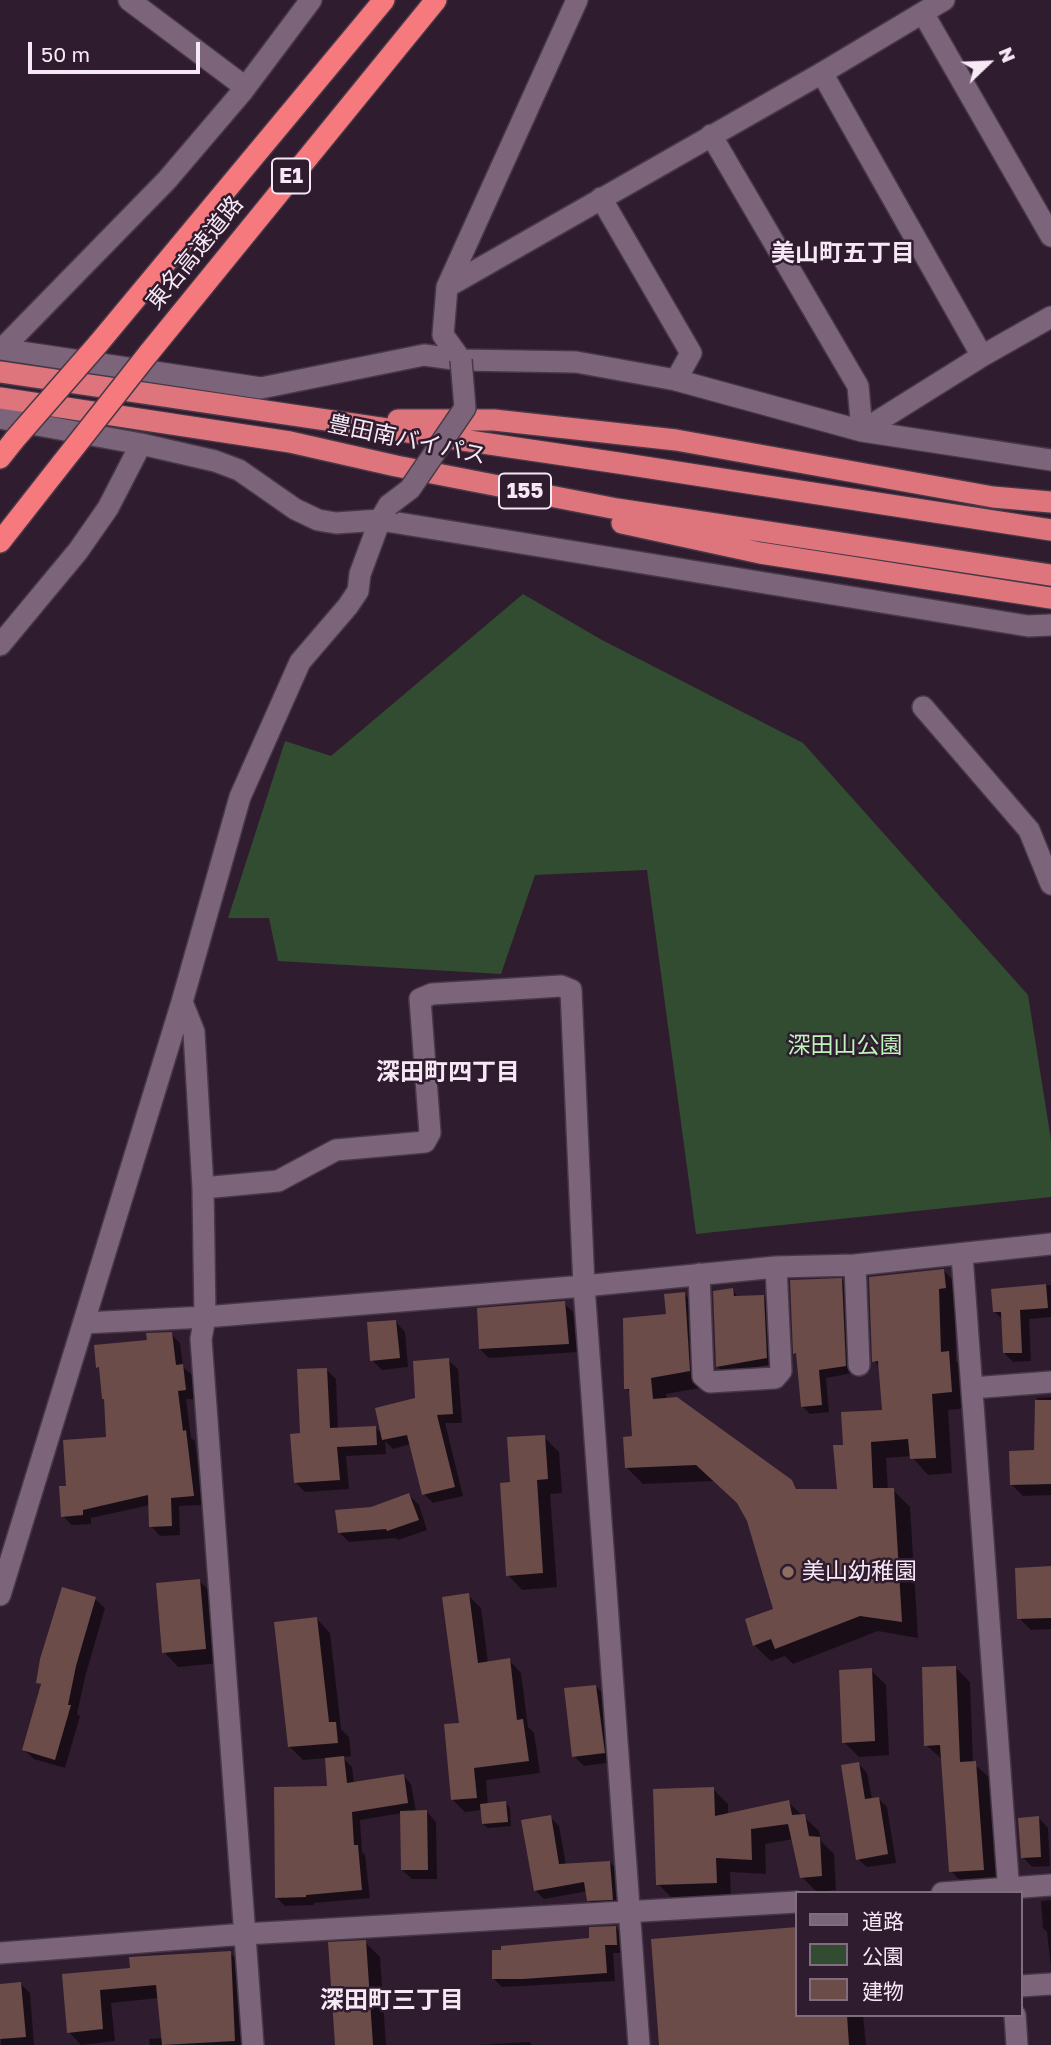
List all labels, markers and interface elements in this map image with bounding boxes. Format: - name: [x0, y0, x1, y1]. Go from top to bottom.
- scale bar: [32, 28, 203, 72]
- north arrow: [953, 28, 1023, 98]
- text: 50 m: [41, 41, 90, 67]
- text: N: [994, 43, 1021, 66]
- road number: E1: [272, 158, 310, 194]
- street label: 東名高速道路: [141, 191, 249, 315]
- district label: 美山町五丁目: [771, 239, 915, 267]
- street label: 豊田南バイパス: [325, 410, 489, 470]
- road number: 155: [499, 474, 551, 508]
- park label: 深田山公園: [788, 1032, 902, 1060]
- district label: 深田町四丁目: [376, 1058, 520, 1086]
- place label: 美山幼稚園: [802, 1558, 917, 1586]
- marker: 美山幼稚園: [780, 1564, 796, 1580]
- legend: [796, 1891, 1023, 2017]
- text: 道路: [862, 1908, 904, 1934]
- text: 公園: [862, 1943, 904, 1969]
- text: 建物: [862, 1978, 904, 2004]
- district label: 深田町三丁目: [320, 1986, 464, 2014]

